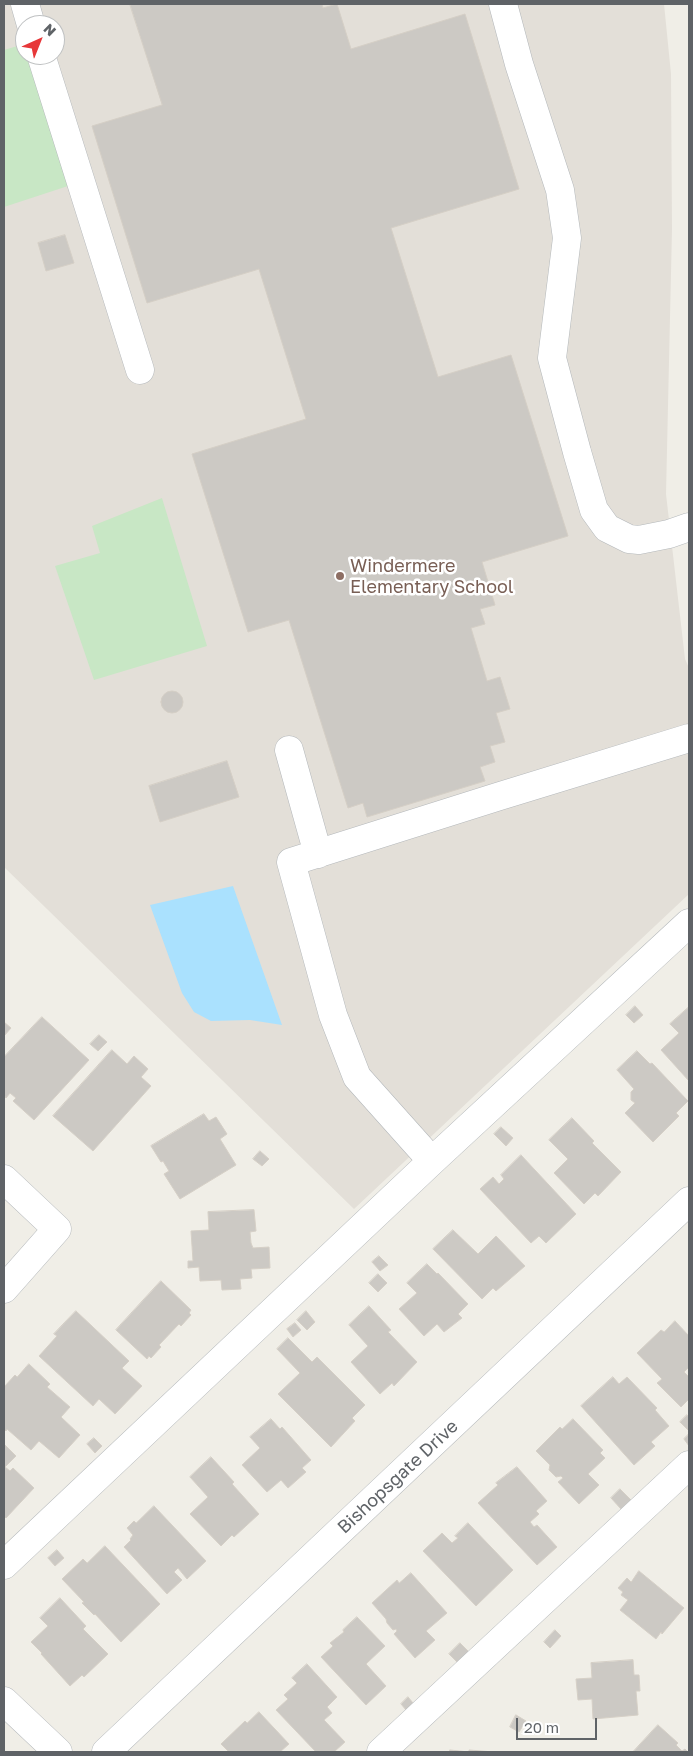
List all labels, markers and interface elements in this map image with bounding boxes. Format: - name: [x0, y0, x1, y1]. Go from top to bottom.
- north arrow: [15, 15, 65, 65]
- text: N: [40, 20, 60, 39]
- place label: Windermere Elementary School: [350, 555, 514, 598]
- marker: Windermere Elementary School: [334, 570, 346, 582]
- street label: Bishopsgate Drive: [333, 1416, 463, 1538]
- scale bar: [518, 1708, 599, 1740]
- text: 20 m: [524, 1718, 559, 1736]

